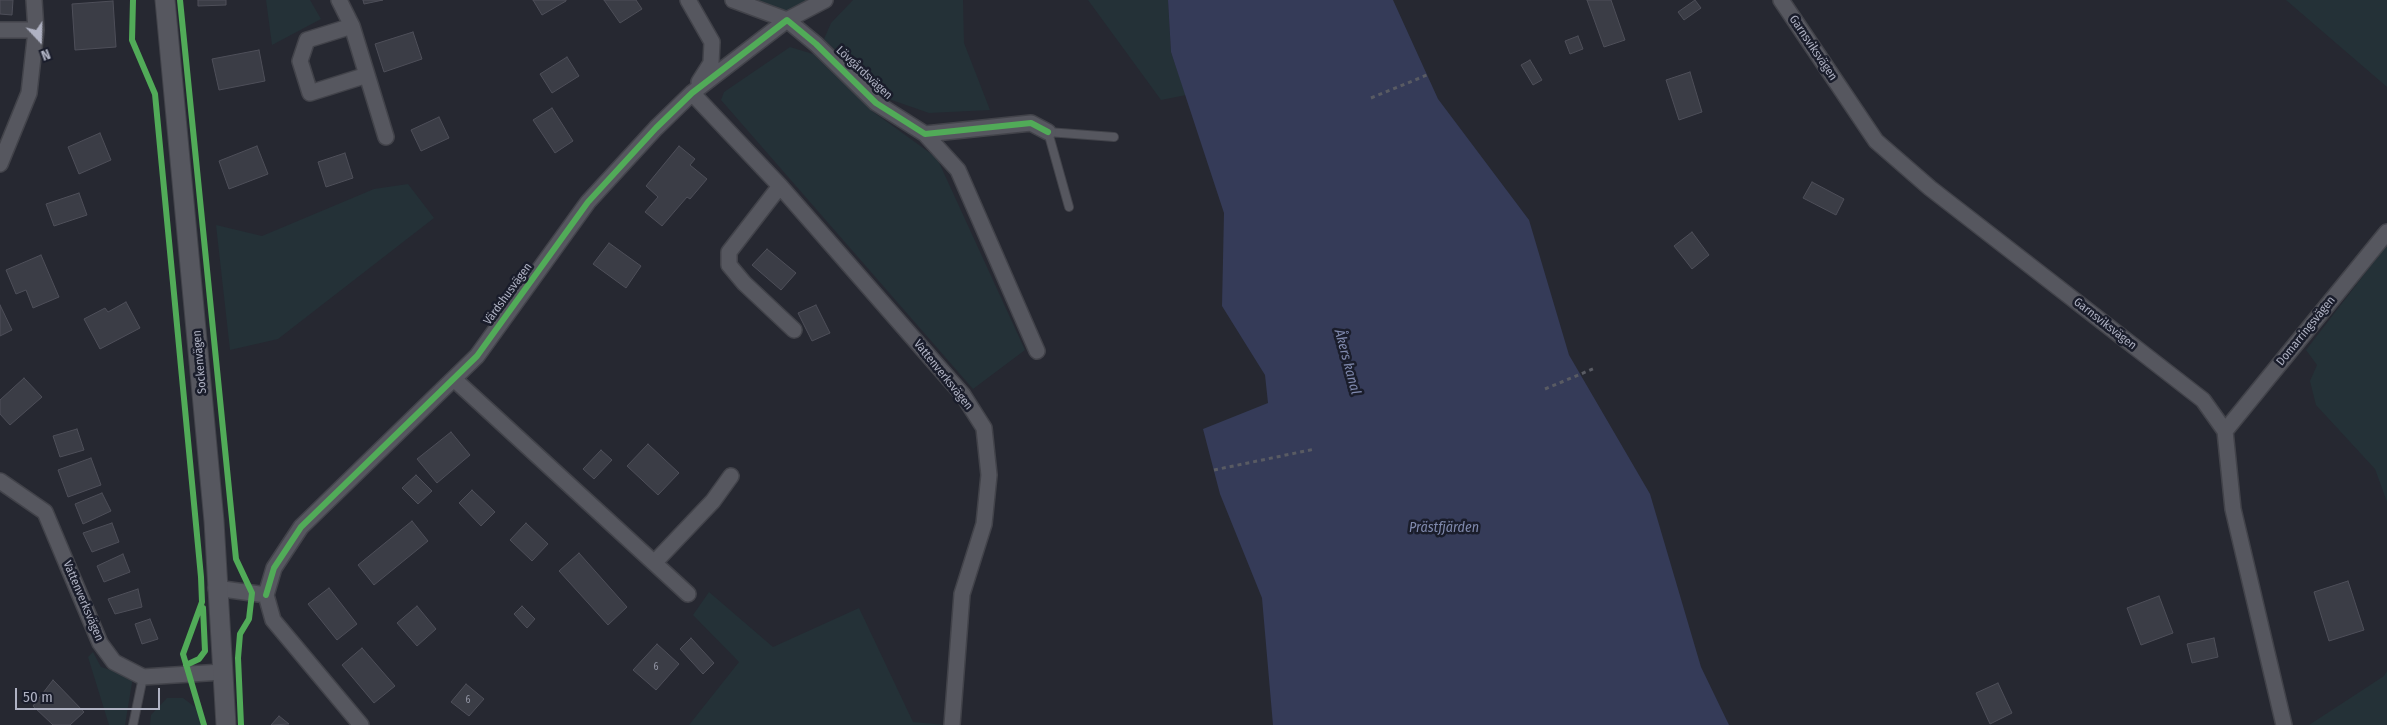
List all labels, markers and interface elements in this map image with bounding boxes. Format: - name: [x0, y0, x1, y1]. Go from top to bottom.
- street label: Garnsviksvägen: [1786, 13, 1840, 83]
- north arrow: [15, 15, 65, 65]
- street label: Lövgårdsvägen: [833, 43, 895, 103]
- text: N: [39, 45, 53, 64]
- street label: Värdshusvägen: [481, 260, 535, 328]
- street label: Domarringsvägen: [2274, 293, 2338, 369]
- street label: Garnsviksvägen: [2071, 295, 2139, 353]
- water label: Åkers kanal: [1330, 327, 1364, 397]
- street label: Sockenvägen: [190, 330, 210, 394]
- street label: Vattenverksvägen: [910, 337, 976, 413]
- water label: Prästfjärden: [1409, 520, 1479, 536]
- street label: Vattenverksvägen: [60, 559, 106, 643]
- house number: 6: [654, 661, 658, 673]
- scale bar: [18, 678, 162, 710]
- text: 50 m: [23, 688, 53, 706]
- house number: 6: [466, 694, 470, 706]

